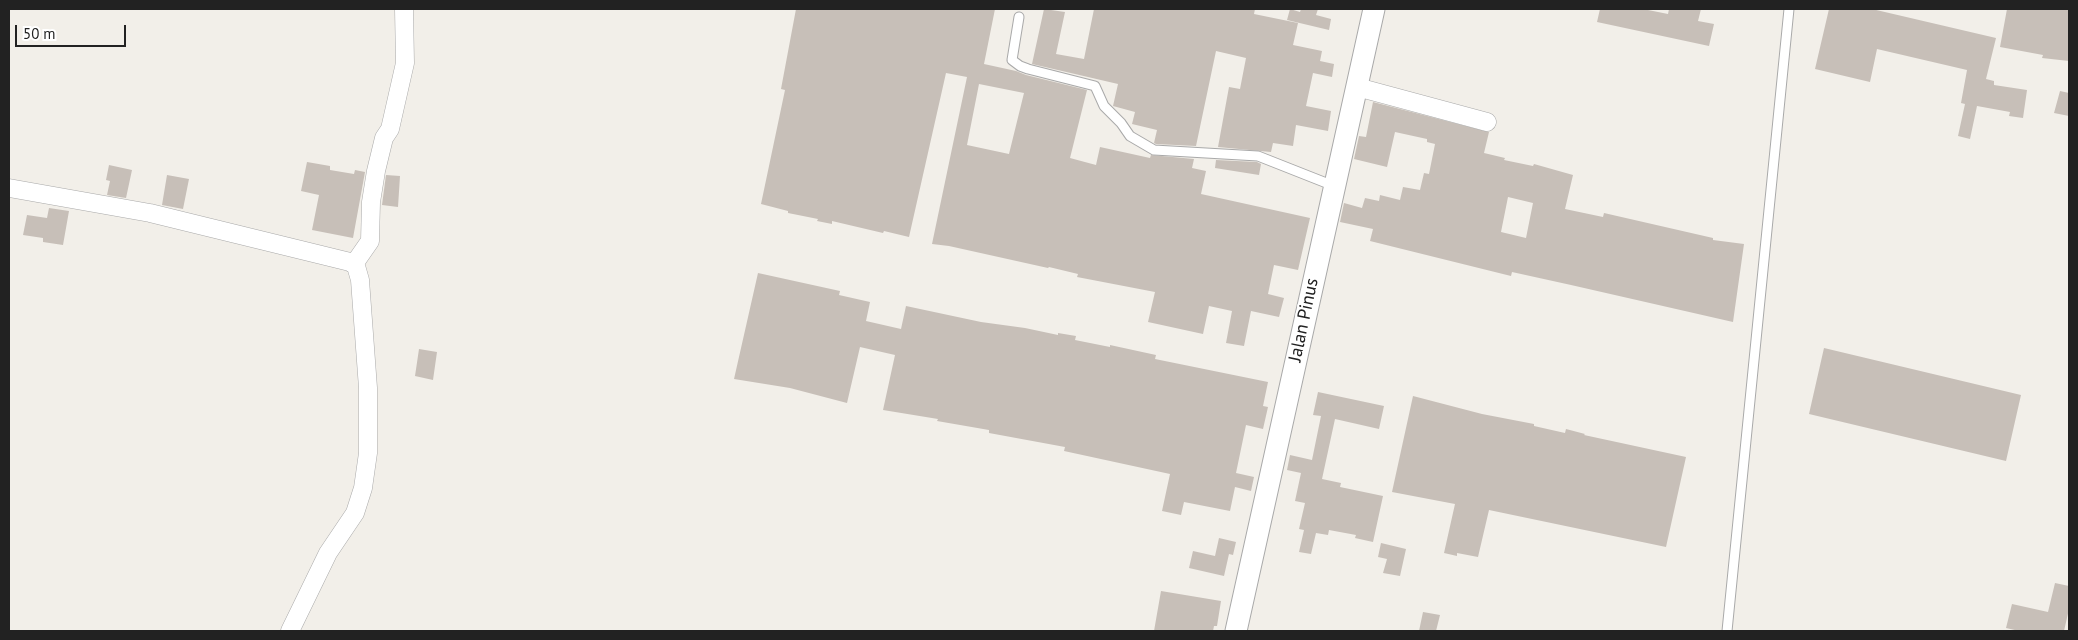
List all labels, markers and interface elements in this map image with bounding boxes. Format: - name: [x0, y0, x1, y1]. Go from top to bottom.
- scale bar: [18, 15, 129, 47]
- text: 50 m: [23, 24, 56, 43]
- street label: Jalan Pinus: [1285, 276, 1323, 364]

